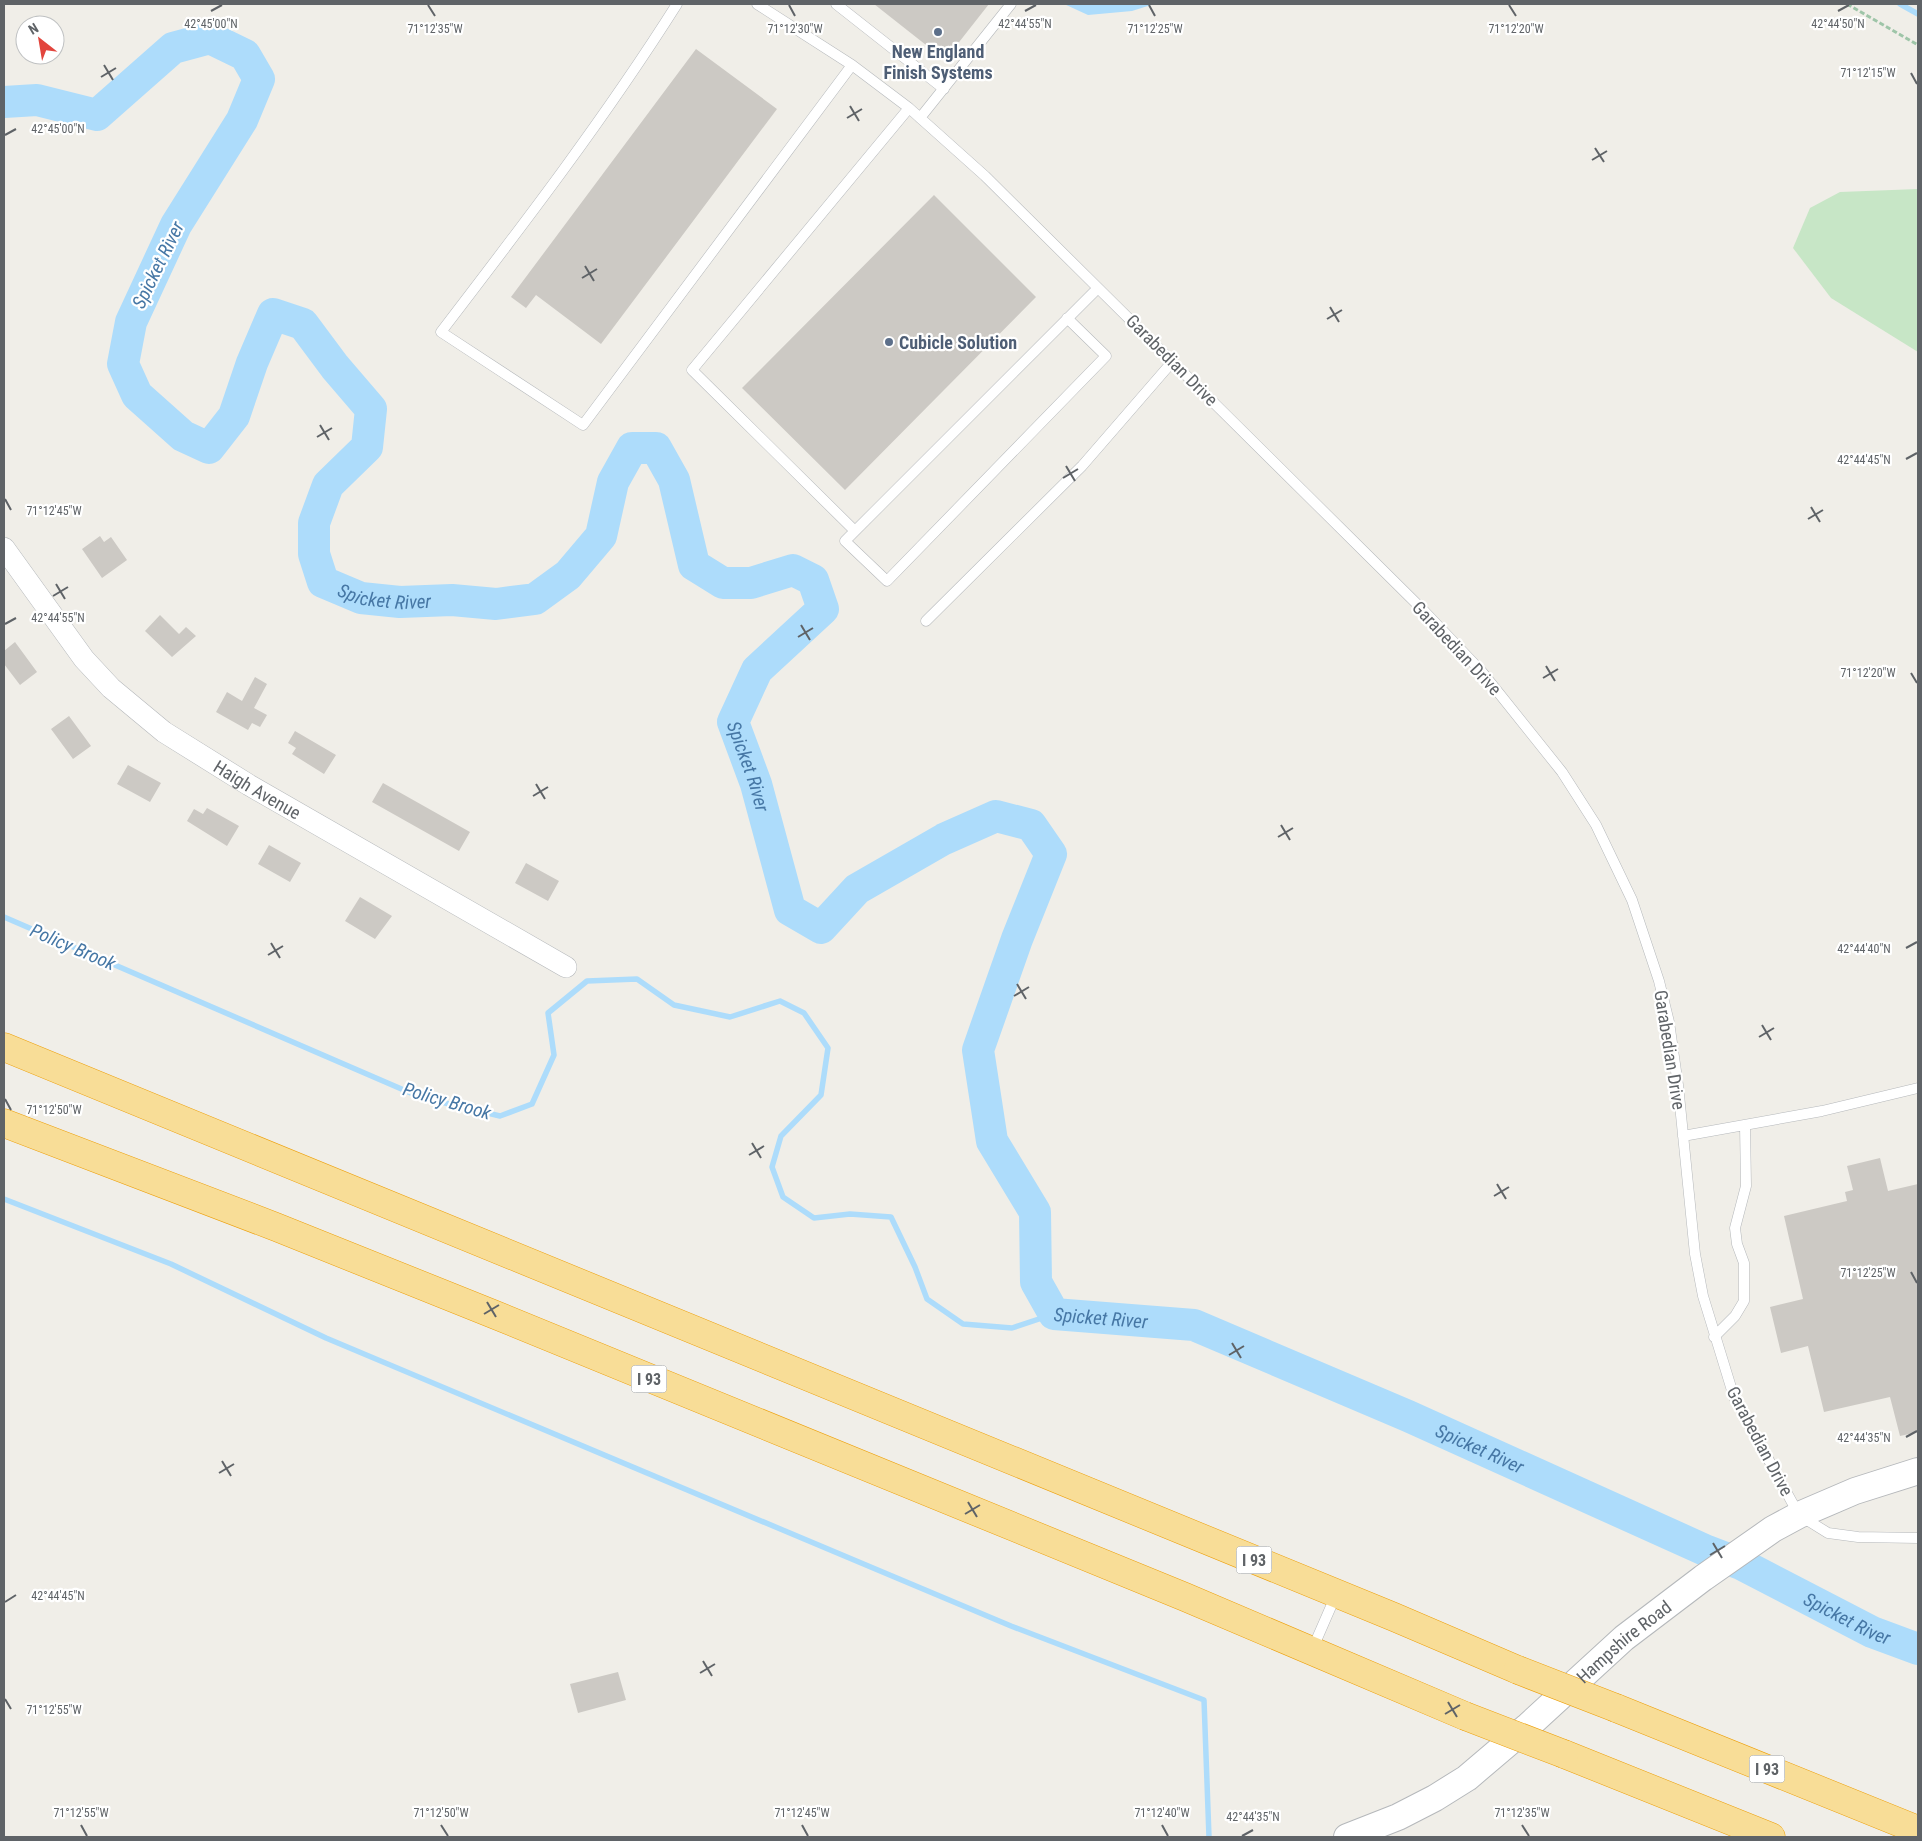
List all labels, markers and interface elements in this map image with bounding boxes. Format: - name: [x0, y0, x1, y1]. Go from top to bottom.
- north arrow: [15, 15, 65, 65]
- text: 42°45'00"N: [184, 17, 238, 31]
- text: 42°44'55"N: [998, 17, 1052, 31]
- text: 42°44'50"N: [1811, 17, 1865, 31]
- text: N: [26, 20, 41, 38]
- text: 71°12'35"W: [407, 22, 463, 36]
- text: 71°12'30"W: [767, 22, 823, 36]
- text: 71°12'25"W: [1127, 22, 1183, 36]
- text: 71°12'20"W: [1488, 22, 1544, 36]
- marker: New England Finish Systems: [932, 26, 944, 38]
- place label: New England Finish Systems: [883, 41, 993, 83]
- text: 71°12'15"W: [1840, 66, 1896, 80]
- text: 42°45'00"N: [31, 122, 85, 136]
- water label: Spicket River: [127, 217, 189, 312]
- street label: Garabedian Drive: [1122, 310, 1222, 410]
- place label: Cubicle Solution: [899, 332, 1017, 353]
- marker: Cubicle Solution: [883, 336, 895, 348]
- text: 42°44'45"N: [1837, 453, 1891, 467]
- text: 71°12'45"W: [26, 504, 82, 518]
- water label: Spicket River: [335, 578, 432, 614]
- street label: Garabedian Drive: [1408, 597, 1506, 699]
- text: 42°44'55"N: [31, 611, 85, 625]
- text: 71°12'20"W: [1840, 666, 1896, 680]
- water label: Spicket River: [722, 718, 774, 814]
- street label: Haigh Avenue: [210, 755, 305, 823]
- water label: Policy Brook: [27, 919, 120, 976]
- text: 42°44'40"N: [1837, 942, 1891, 956]
- street label: Garabedian Drive: [1650, 989, 1690, 1111]
- water label: Policy Brook: [400, 1077, 494, 1125]
- text: 71°12'50"W: [26, 1103, 82, 1117]
- text: 71°12'25"W: [1840, 1266, 1896, 1280]
- water label: Spicket River: [1053, 1303, 1149, 1333]
- road number: I 93: [632, 1366, 666, 1392]
- street label: Garabedian Drive: [1722, 1383, 1798, 1499]
- water label: Spicket River: [1432, 1419, 1528, 1478]
- text: 42°44'35"N: [1837, 1431, 1891, 1445]
- road number: I 93: [1236, 1546, 1272, 1574]
- water label: Spicket River: [1800, 1587, 1894, 1649]
- text: 42°44'45"N: [31, 1589, 85, 1603]
- street label: Hampshire Road: [1572, 1596, 1675, 1687]
- text: 71°12'55"W: [26, 1703, 82, 1717]
- road number: I 93: [1750, 1756, 1784, 1782]
- text: 71°12'55"W: [53, 1806, 109, 1820]
- text: 71°12'50"W: [413, 1806, 469, 1820]
- text: 71°12'45"W: [774, 1806, 830, 1820]
- text: 71°12'40"W: [1134, 1806, 1190, 1820]
- text: 71°12'35"W: [1494, 1806, 1550, 1820]
- text: 42°44'35"N: [1226, 1810, 1280, 1824]

